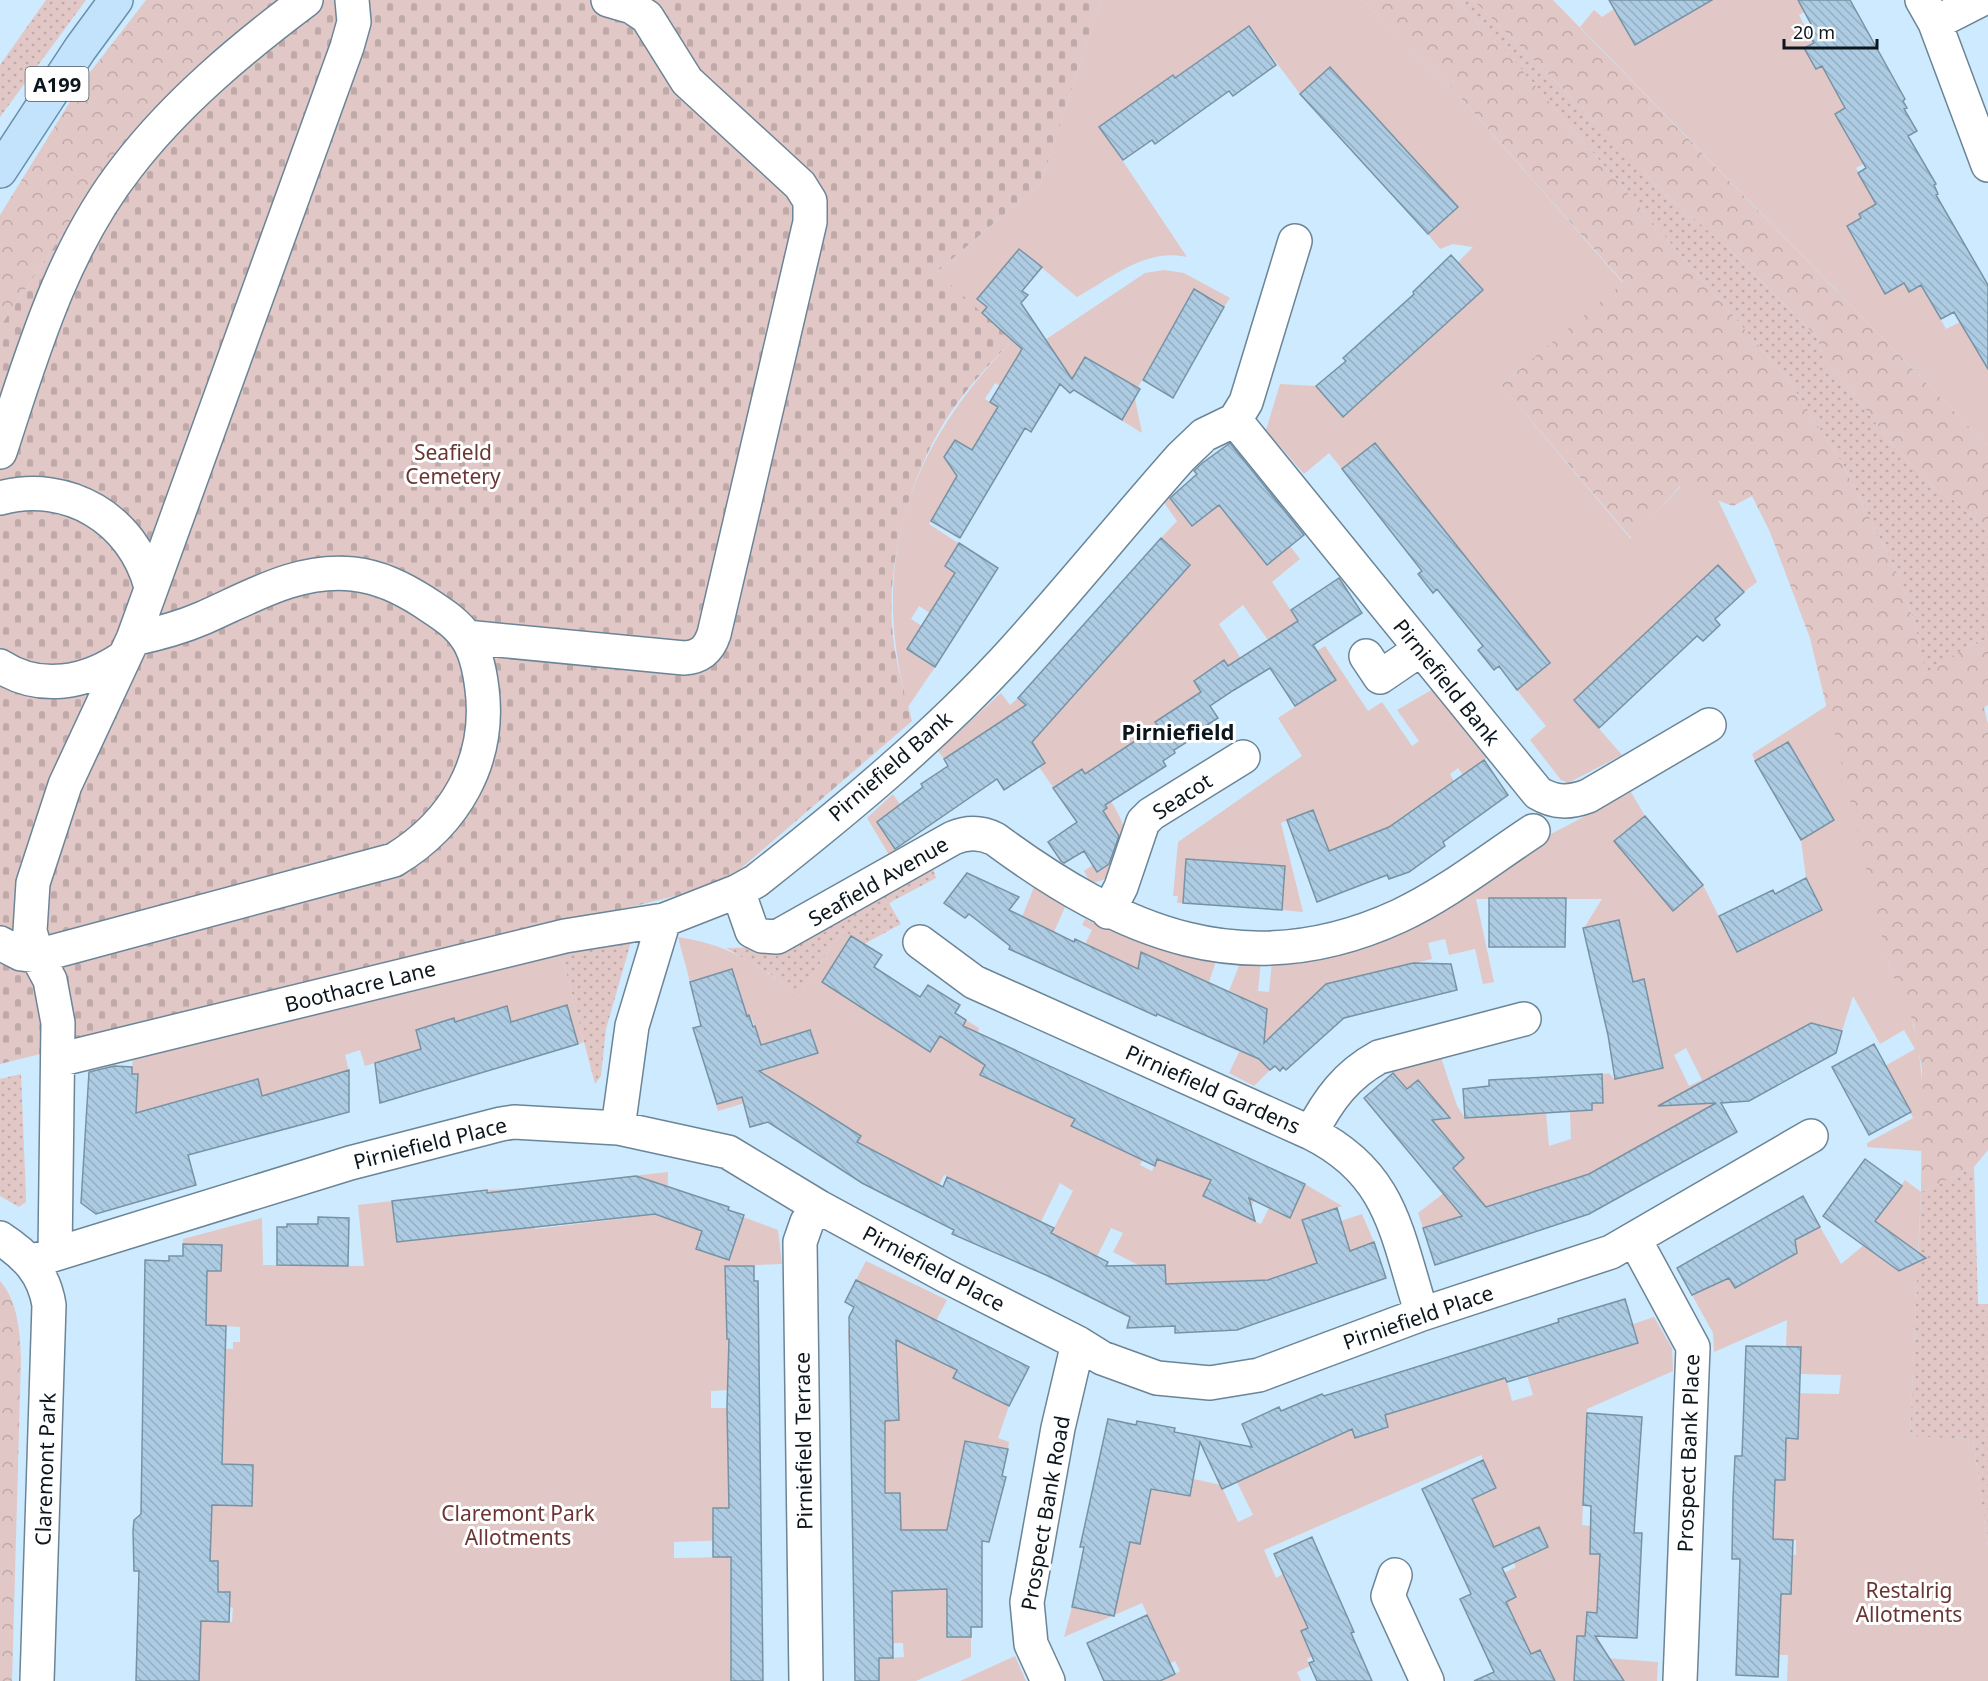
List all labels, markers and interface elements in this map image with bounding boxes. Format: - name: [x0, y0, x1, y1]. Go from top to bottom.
- scale bar: [1784, 12, 1877, 50]
- text: 20 m: [1793, 20, 1835, 44]
- road number: A199: [26, 67, 88, 101]
- park label: Seafield Cemetery: [405, 438, 501, 490]
- street label: Pirniefield Bank: [1387, 613, 1507, 752]
- street label: Pirniefield Bank: [822, 704, 958, 827]
- district label: Pirniefield: [1122, 716, 1234, 746]
- street label: Seacot: [1147, 766, 1217, 826]
- street label: Seafield Avenue: [803, 830, 953, 932]
- street label: Boothacre Lane: [282, 954, 438, 1018]
- street label: Pirniefield Gardens: [1121, 1038, 1305, 1140]
- street label: Pirniefield Place: [350, 1110, 510, 1176]
- street label: Pirniefield Place: [858, 1219, 1010, 1317]
- street label: Pirniefield Place: [1339, 1278, 1497, 1356]
- street label: Pirniefield Terrace: [787, 1352, 819, 1530]
- street label: Prospect Bank Place: [1671, 1353, 1705, 1553]
- street label: Claremont Park: [28, 1391, 62, 1546]
- street label: Prospect Bank Road: [1014, 1413, 1076, 1613]
- park label: Claremont Park Allotments: [441, 1499, 595, 1551]
- park label: Restalrig Allotments: [1856, 1576, 1962, 1628]

